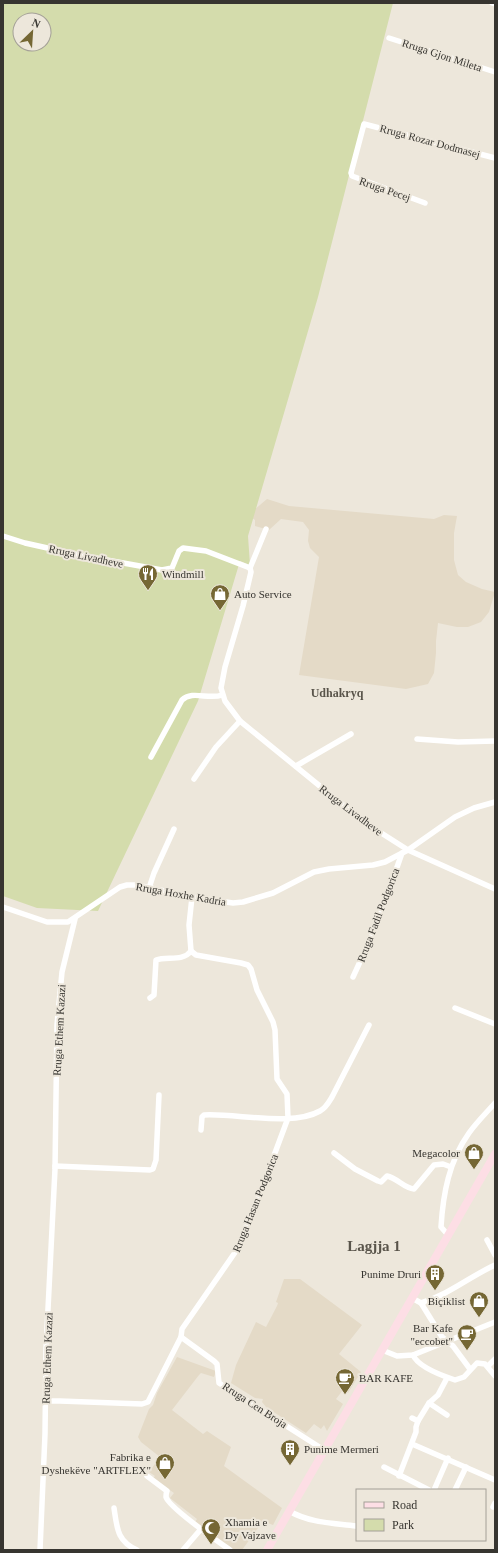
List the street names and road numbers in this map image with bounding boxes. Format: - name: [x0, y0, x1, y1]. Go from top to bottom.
- street label: Rruga Gjon Mileta: [401, 36, 483, 74]
- street label: Rruga Rozar Dodmasej: [379, 122, 481, 160]
- street label: Rruga Pecej: [358, 175, 412, 203]
- street label: Rruga Livadheve: [48, 542, 125, 570]
- street label: Rruga Livadheve: [317, 782, 385, 838]
- street label: Rruga Fadil Podgorica: [355, 866, 401, 964]
- street label: Rruga Hoxhe Kadria: [135, 880, 227, 908]
- street label: Rruga Ethem Kazazi: [51, 984, 67, 1076]
- street label: Rruga Hasan Podgorica: [230, 1152, 280, 1254]
- street label: Rruga Ethem Kazazi: [39, 1312, 55, 1404]
- street label: Rruga Cen Broja: [220, 1380, 290, 1430]

